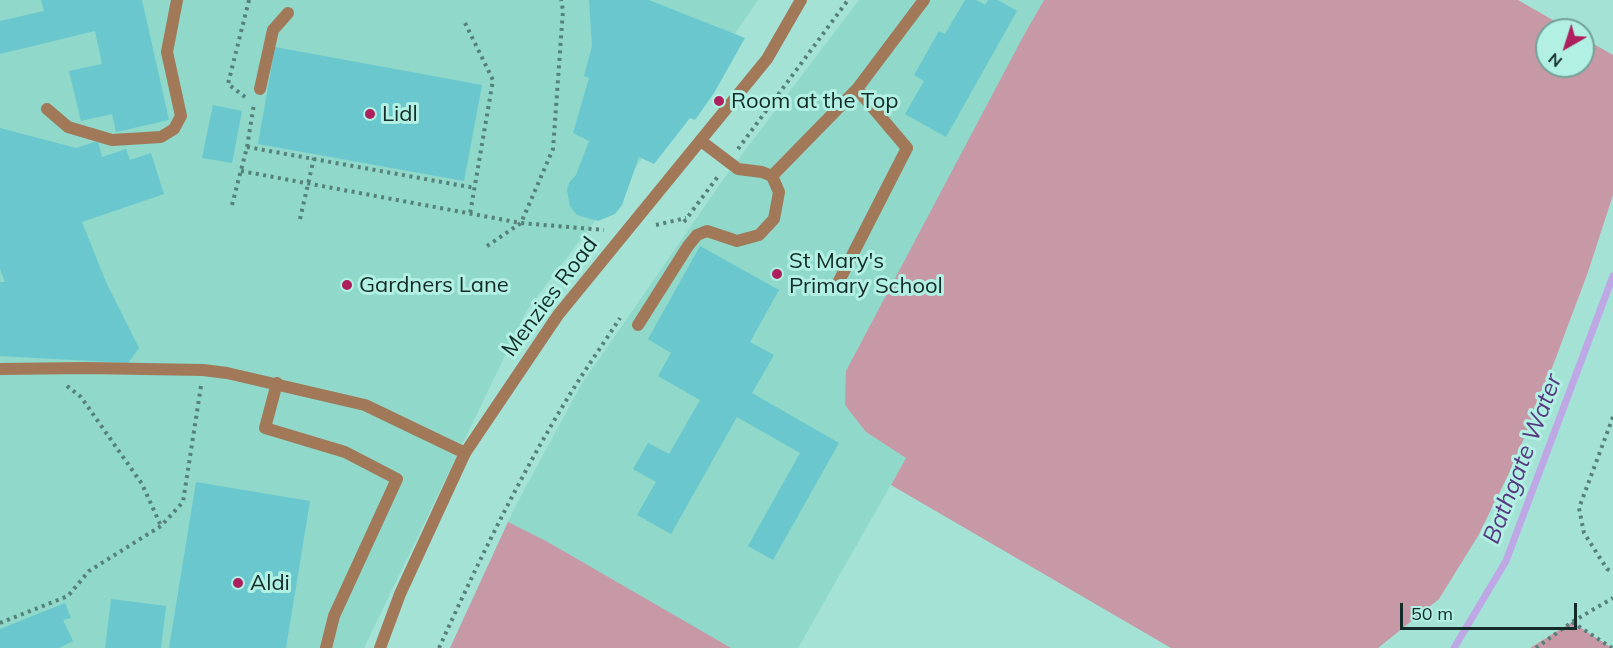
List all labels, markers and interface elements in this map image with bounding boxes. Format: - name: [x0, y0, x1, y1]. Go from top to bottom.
- north arrow: [1535, 18, 1595, 78]
- text: N: [1544, 49, 1566, 72]
- place label: Room at the Top: [731, 88, 898, 114]
- marker: Room at the Top: [712, 94, 726, 108]
- place label: Lidl: [382, 101, 418, 127]
- marker: Lidl: [363, 107, 377, 121]
- street label: Menzies Road: [496, 232, 604, 362]
- place label: St Mary's Primary School: [789, 248, 943, 300]
- marker: St Mary's Primary School: [770, 267, 784, 281]
- place label: Gardners Lane: [359, 272, 509, 298]
- marker: Gardners Lane: [340, 278, 354, 292]
- water label: Bathgate Water: [1477, 370, 1569, 548]
- place label: Aldi: [250, 570, 290, 596]
- marker: Aldi: [231, 576, 245, 590]
- scale bar: [1403, 591, 1580, 629]
- text: 50 m: [1411, 602, 1453, 625]

